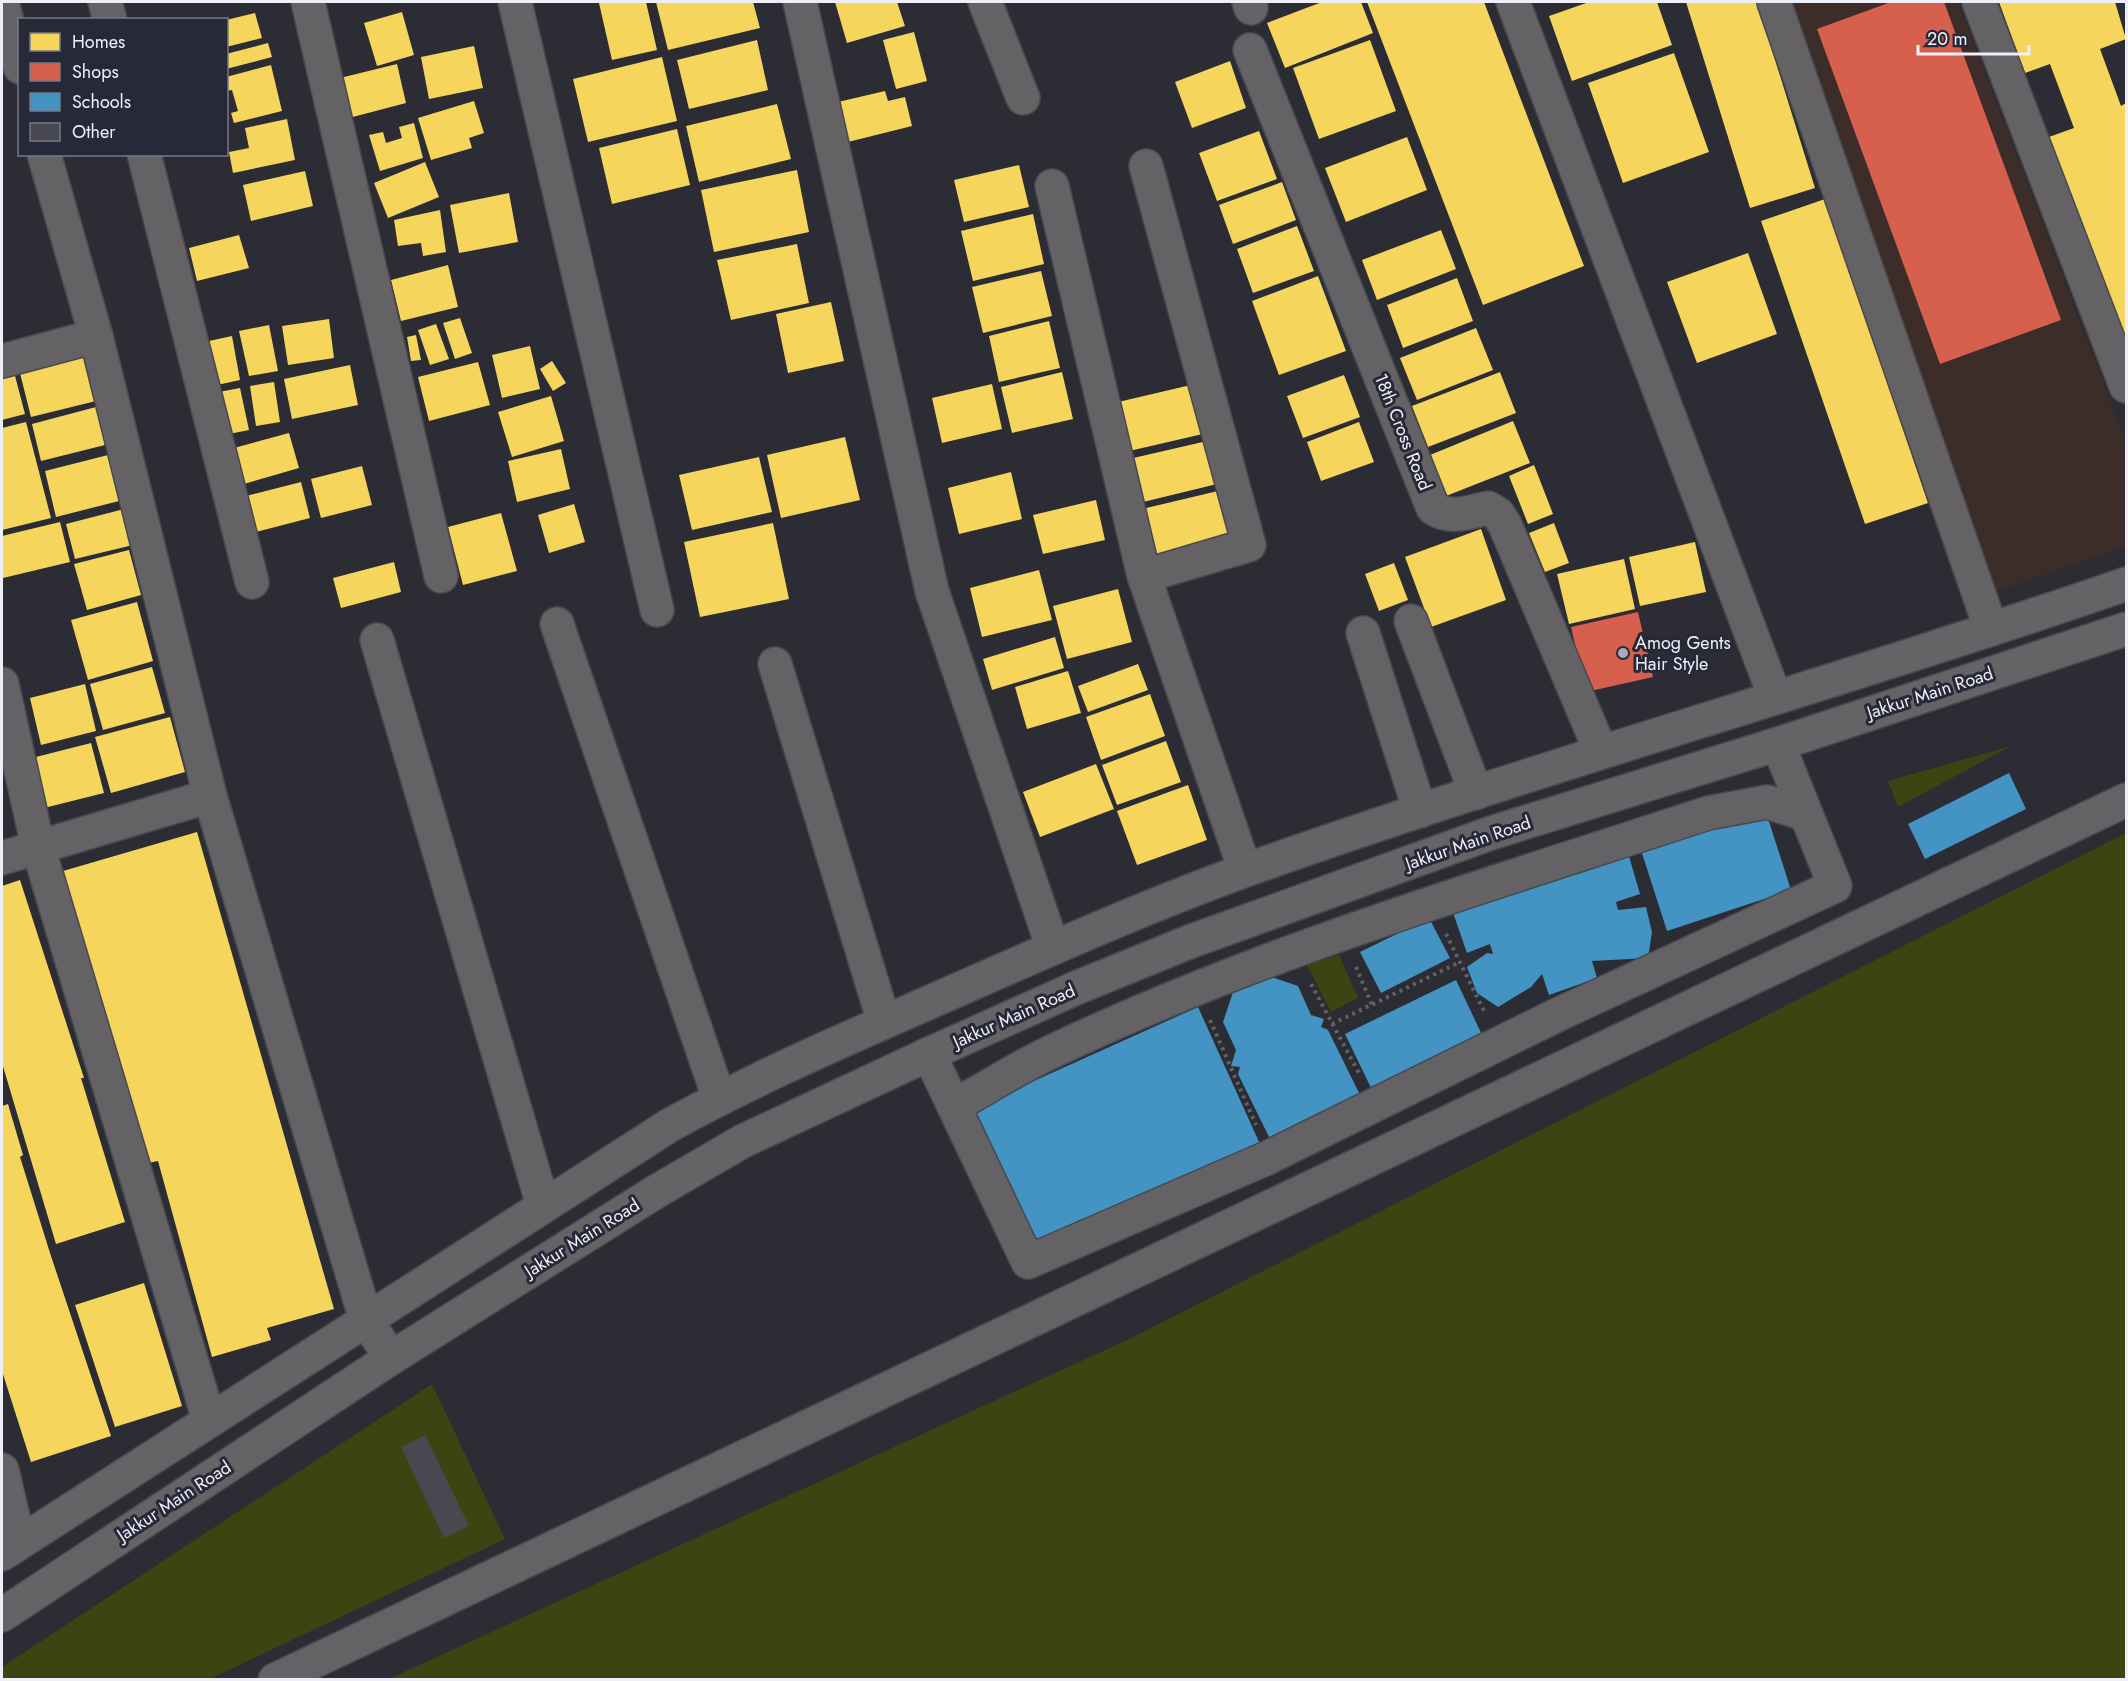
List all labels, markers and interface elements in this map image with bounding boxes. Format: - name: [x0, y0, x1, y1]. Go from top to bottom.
- legend: [18, 18, 228, 156]
- scale bar: [1918, 18, 2029, 56]
- text: 20 m: [1927, 26, 1967, 52]
- text: Homes: [72, 29, 125, 55]
- text: Shops: [72, 59, 119, 85]
- text: Schools: [72, 89, 131, 115]
- text: Other: [72, 119, 116, 145]
- street label: 18th Cross Road: [1368, 370, 1438, 494]
- place label: Amog Gents Hair Style: [1635, 630, 1731, 677]
- marker: Amog Gents Hair Style: [1616, 646, 1630, 660]
- street label: Jakkur Main Road: [1862, 660, 1996, 726]
- street label: Jakkur Main Road: [1400, 809, 1534, 877]
- street label: Jakkur Main Road: [947, 977, 1079, 1055]
- street label: Jakkur Main Road: [518, 1192, 645, 1285]
- street label: Jakkur Main Road: [110, 1454, 236, 1549]

